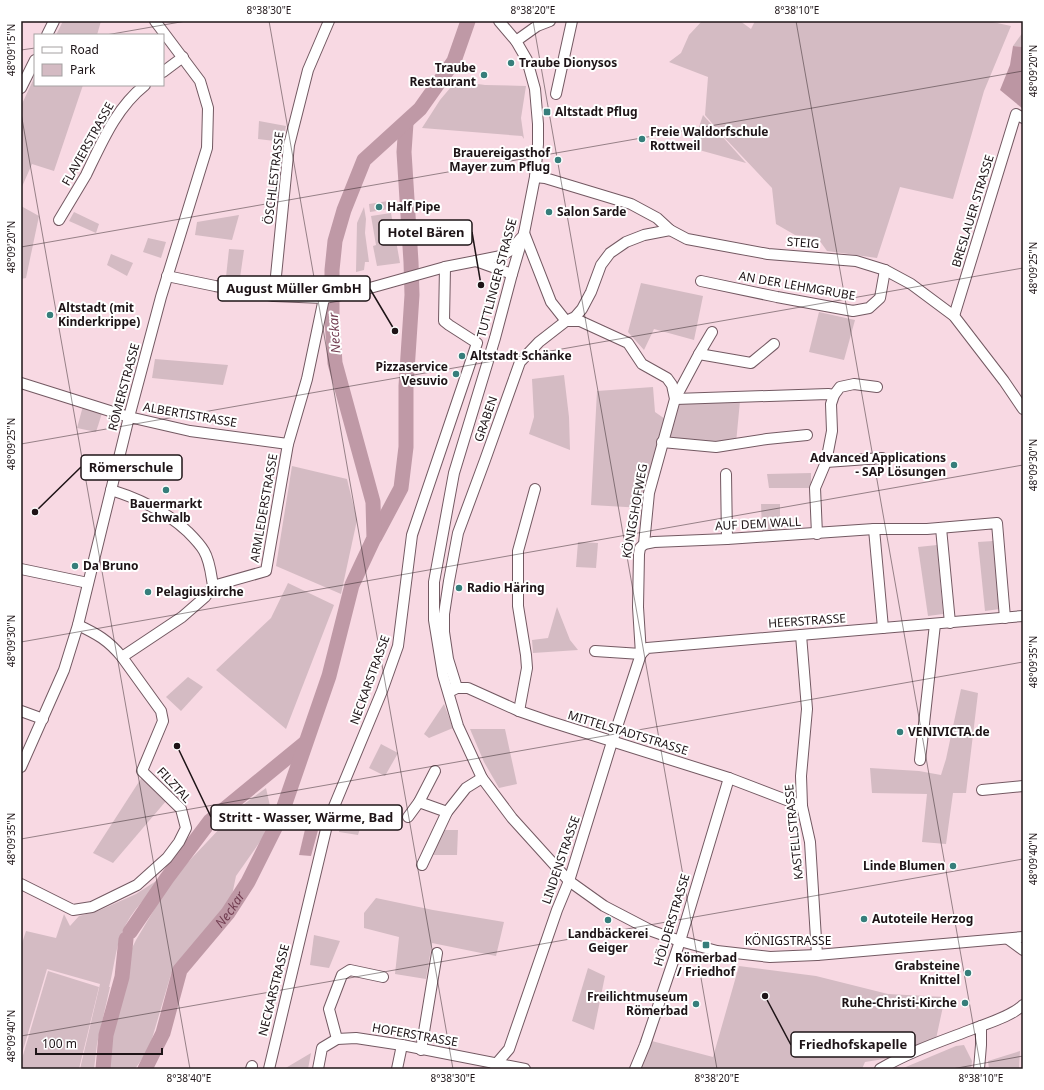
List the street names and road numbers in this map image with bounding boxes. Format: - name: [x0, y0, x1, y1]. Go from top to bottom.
- street label: FLAVIERSTRASSE: [57, 99, 118, 189]
- street label: ÖSCHLESTRASSE: [259, 130, 288, 225]
- street label: BRESLAUER STRASSE: [947, 153, 998, 269]
- street label: TUTTLINGER STRASSE: [472, 216, 521, 339]
- street label: STEIG: [786, 233, 820, 252]
- street label: AN DER LEHMGRUBE: [737, 267, 857, 304]
- street label: RÖMERSTRASSE: [104, 341, 143, 433]
- street label: GRABEN: [470, 394, 501, 444]
- street label: ALBERTISTRASSE: [142, 398, 238, 431]
- street label: ARMLEDERSTRASSE: [246, 452, 281, 564]
- street label: KÖNIGSHOFWEG: [618, 462, 651, 560]
- street label: AUF DEM WALL: [715, 513, 801, 534]
- street label: HEERSTRASSE: [767, 609, 846, 632]
- street label: NECKARSTRASSE: [345, 633, 394, 727]
- street label: MITTELSTADTSTRASSE: [566, 706, 690, 759]
- street label: FILZTAL: [153, 763, 195, 806]
- street label: KASTELLSTRASSE: [780, 783, 807, 881]
- street label: LINDENSTRASSE: [537, 813, 584, 906]
- street label: HÖLDERSTRASSE: [649, 872, 694, 968]
- street label: KÖNIGSTRASSE: [745, 932, 831, 949]
- street label: NECKARSTRASSE: [254, 942, 293, 1038]
- street label: HOFERSTRASSE: [371, 1019, 459, 1050]

